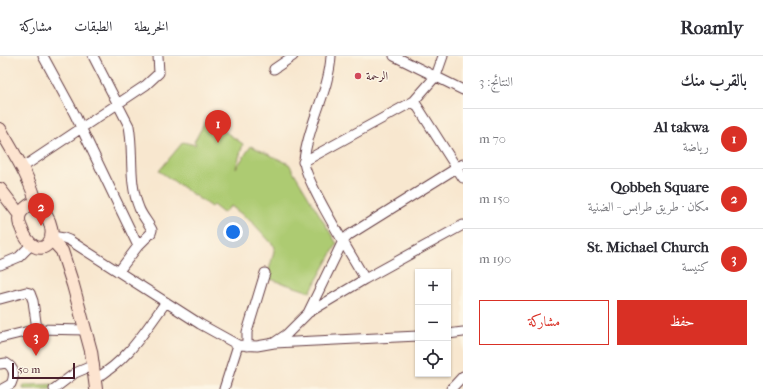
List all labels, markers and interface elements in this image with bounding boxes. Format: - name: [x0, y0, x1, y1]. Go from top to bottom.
- text: Roamly: [680, 17, 743, 39]
- text: مشاركة: [20, 18, 52, 35]
- text: الطبقات: [74, 18, 112, 35]
- text: الخريطة: [134, 18, 168, 35]
- place label: الرحمة: [366, 69, 388, 83]
- text: بالقرب منك: [681, 70, 747, 90]
- marker: الرحمة: [353, 71, 363, 81]
- text: النتائج: 3: [479, 74, 513, 89]
- pin: 1: [205, 110, 231, 143]
- text: Al takwa: [654, 118, 709, 136]
- text: 70 m: [479, 131, 506, 146]
- text: 1: [732, 131, 736, 146]
- text: رياضة: [683, 139, 709, 154]
- text: Qobbeh Square: [611, 178, 709, 196]
- text: 150 m: [479, 191, 510, 206]
- text: 2: [731, 191, 737, 206]
- pin: 2: [28, 193, 54, 226]
- text: مكان · طريق طرابس - الضنية: [588, 199, 709, 214]
- your location: [223, 222, 243, 242]
- text: St. Michael Church: [587, 238, 709, 256]
- text: 190 m: [479, 251, 511, 266]
- text: 3: [731, 251, 737, 266]
- text: كنيسة: [682, 259, 709, 274]
- map controls: [415, 269, 451, 377]
- button: +: [415, 269, 451, 305]
- button: مشاركة: [479, 300, 609, 345]
- button: حفظ: [617, 300, 747, 345]
- button: −: [415, 305, 451, 341]
- pin: 3: [23, 323, 49, 356]
- button: locate: [415, 341, 451, 377]
- scale bar: [12, 361, 75, 380]
- text: 50 m: [18, 363, 40, 376]

